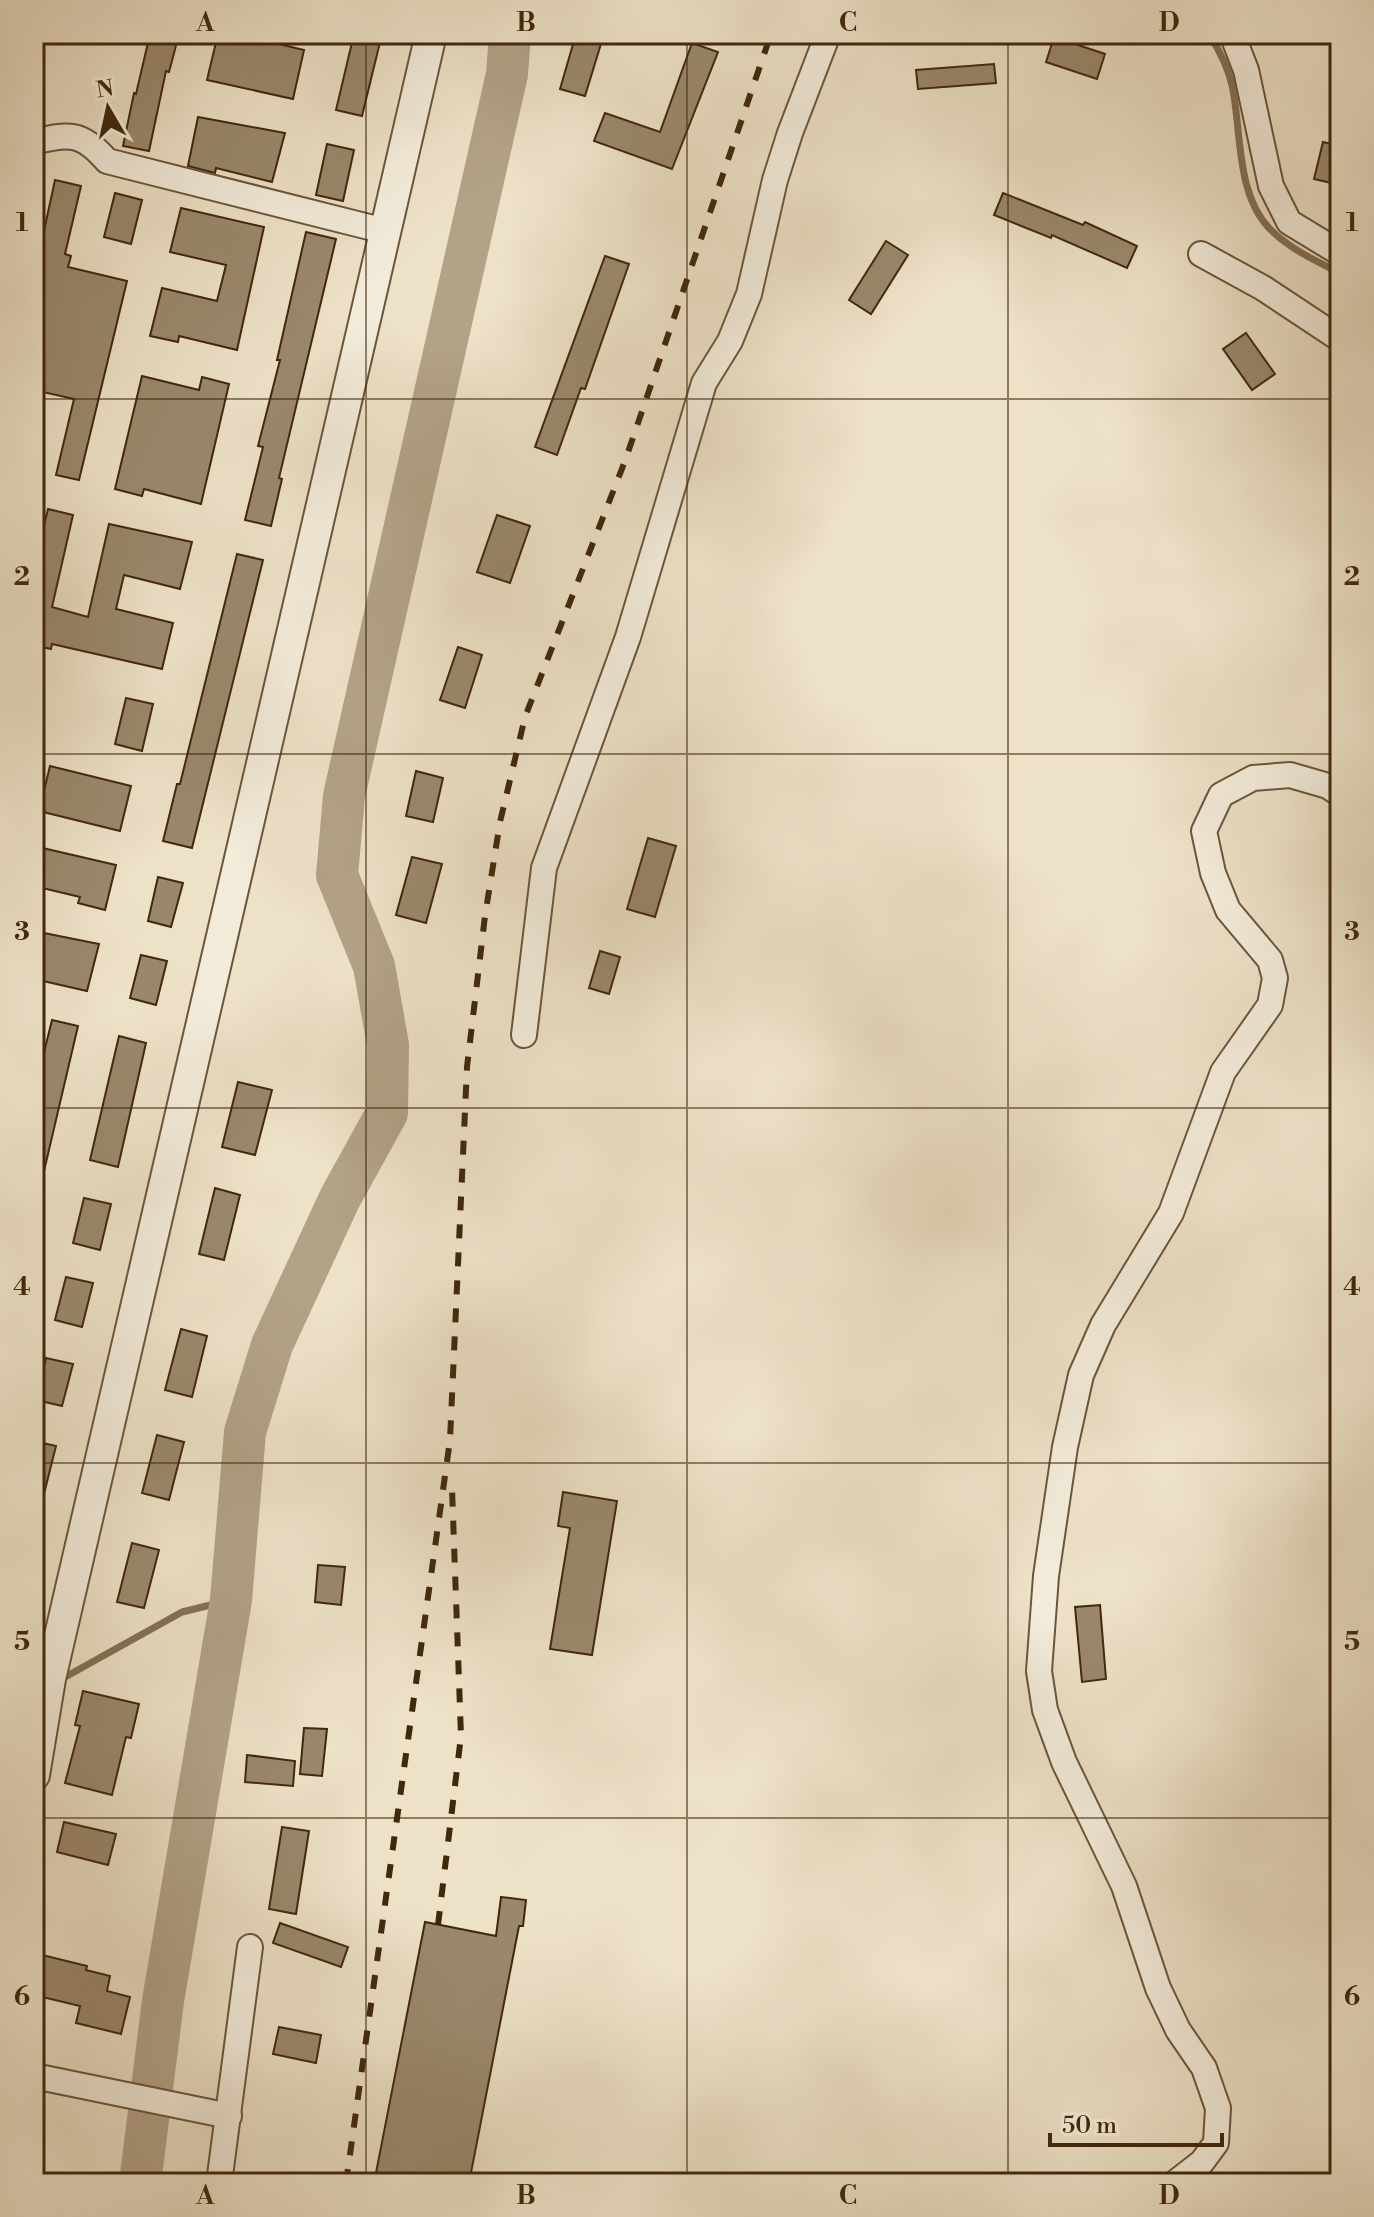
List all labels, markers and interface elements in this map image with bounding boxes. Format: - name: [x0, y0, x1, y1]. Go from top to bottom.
- text: A: [195, 7, 215, 39]
- text: B: [516, 7, 536, 39]
- text: C: [839, 7, 857, 39]
- text: D: [1159, 7, 1179, 39]
- north arrow: [68, 68, 148, 148]
- text: N: [94, 75, 116, 104]
- text: 1: [16, 207, 29, 239]
- text: 1: [1346, 207, 1359, 239]
- text: 2: [14, 561, 30, 593]
- text: 2: [1344, 561, 1360, 593]
- text: 3: [14, 916, 30, 948]
- text: 3: [1344, 916, 1360, 948]
- text: 4: [13, 1271, 31, 1303]
- text: 4: [1343, 1271, 1361, 1303]
- text: 5: [14, 1626, 30, 1658]
- text: 5: [1344, 1626, 1360, 1658]
- text: 6: [14, 1981, 30, 2013]
- text: 6: [1344, 1981, 1360, 2013]
- scale bar: [1050, 2097, 1222, 2147]
- text: 50 m: [1062, 2111, 1117, 2141]
- text: A: [195, 2180, 215, 2212]
- text: B: [516, 2180, 536, 2212]
- text: C: [839, 2180, 857, 2212]
- text: D: [1159, 2180, 1179, 2212]

